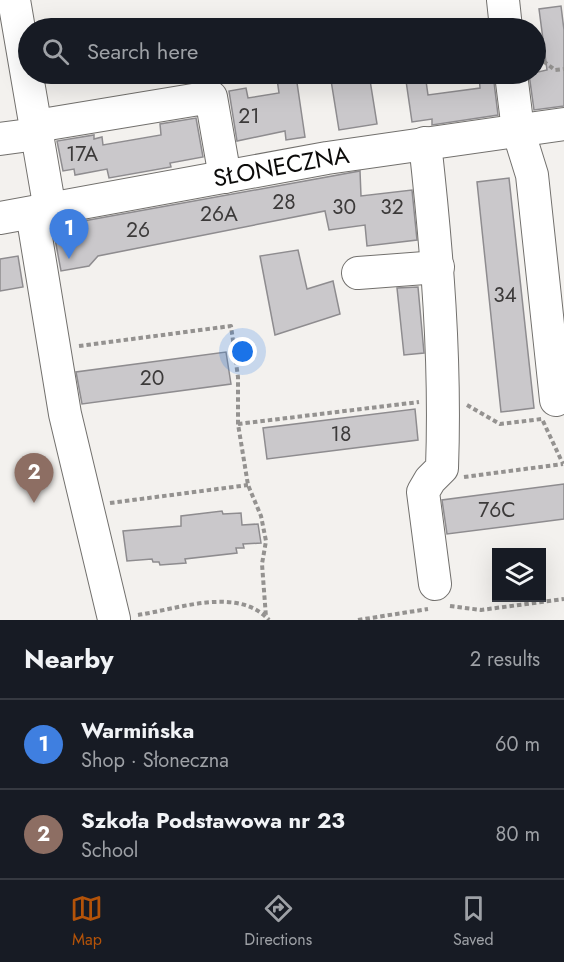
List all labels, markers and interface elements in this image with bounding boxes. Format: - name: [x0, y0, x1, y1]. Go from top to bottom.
- search box: [18, 18, 546, 84]
- icon: search: [39, 35, 72, 68]
- text: Search here: [87, 35, 198, 67]
- house number: 21: [238, 101, 260, 131]
- street label: SŁONECZNA: [210, 137, 352, 196]
- house number: 17A: [66, 139, 98, 169]
- house number: 28: [272, 187, 296, 217]
- house number: 30: [332, 192, 356, 222]
- house number: 32: [380, 192, 404, 222]
- house number: 26A: [200, 199, 238, 229]
- pin: 1: [50, 210, 88, 259]
- house number: 26: [126, 215, 150, 245]
- house number: 34: [493, 280, 517, 310]
- your location: [228, 337, 257, 366]
- house number: 20: [140, 363, 164, 393]
- house number: 18: [331, 419, 351, 449]
- pin: 2: [15, 454, 54, 503]
- house number: 76C: [478, 495, 516, 525]
- map controls: [492, 548, 546, 602]
- button: layers: [492, 548, 546, 602]
- text: Nearby: [24, 640, 113, 678]
- text: 2 results: [470, 645, 540, 674]
- text: Warmińska: [81, 714, 194, 746]
- text: 1: [38, 730, 49, 759]
- text: 60 m: [495, 730, 540, 759]
- text: Shop · Słoneczna: [81, 746, 229, 775]
- text: Szkoła Podstawowa nr 23: [81, 804, 345, 836]
- text: 2: [37, 820, 50, 849]
- text: 80 m: [495, 820, 540, 849]
- text: School: [81, 836, 138, 865]
- tab: Map: [70, 892, 103, 951]
- tab: Directions: [244, 892, 312, 951]
- tab: Saved: [453, 892, 494, 951]

